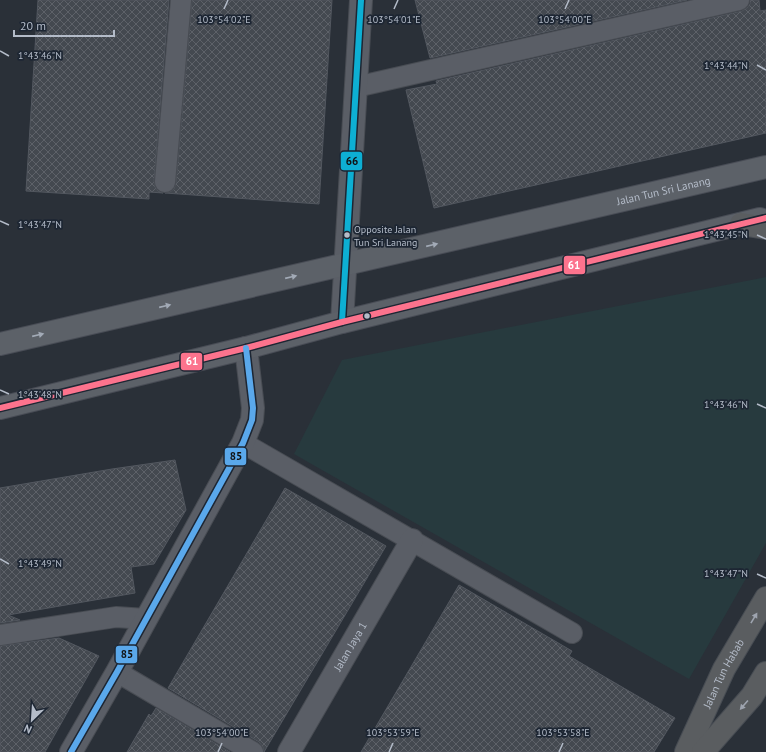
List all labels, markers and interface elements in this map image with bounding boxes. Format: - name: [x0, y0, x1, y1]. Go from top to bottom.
- scale bar: [14, 12, 114, 38]
- text: 103°54'02"E: [197, 13, 251, 26]
- text: 103°54'01"E: [367, 13, 421, 26]
- text: 103°54'00"E: [538, 13, 592, 26]
- text: 20 m: [20, 18, 46, 33]
- text: 1°43'46"N: [18, 49, 62, 62]
- text: 1°43'44"N: [704, 59, 748, 72]
- line badge: 66: [340, 151, 363, 171]
- text: 66: [346, 154, 358, 168]
- street label: Jalan Tun Sri Lanang: [614, 173, 712, 209]
- text: 1°43'47"N: [18, 218, 62, 231]
- place label: Opposite Jalan Tun Sri Lanang: [354, 223, 417, 249]
- text: 1°43'45"N: [704, 228, 748, 241]
- marker: Opposite Jalan Tun Sri Lanang: [342, 230, 352, 240]
- one-way arrow: [426, 241, 438, 247]
- line badge: 61: [563, 255, 586, 275]
- text: 61: [568, 258, 580, 272]
- one-way arrow: [285, 273, 298, 279]
- one-way arrow: [159, 302, 171, 308]
- unlabelled marker: [362, 311, 372, 321]
- one-way arrow: [32, 331, 44, 337]
- line badge: 61: [180, 352, 203, 371]
- text: 61: [186, 354, 198, 368]
- text: 1°43'48"N: [18, 388, 62, 401]
- text: 1°43'46"N: [704, 398, 748, 411]
- line badge: 85: [224, 447, 247, 466]
- text: 85: [230, 449, 242, 463]
- text: 1°43'49"N: [18, 557, 62, 570]
- text: 1°43'47"N: [704, 567, 748, 580]
- one-way arrow: [751, 612, 758, 624]
- street label: Jalan Jaya 1: [330, 619, 370, 674]
- street label: Jalan Tun Habab: [700, 636, 747, 711]
- line badge: 85: [115, 645, 138, 664]
- text: 85: [121, 647, 133, 661]
- north arrow: [12, 700, 52, 740]
- one-way arrow: [740, 700, 749, 710]
- text: N: [22, 721, 34, 737]
- text: 103°54'00"E: [195, 726, 249, 739]
- text: 103°53'59"E: [366, 726, 420, 739]
- text: 103°53'58"E: [536, 726, 590, 739]

